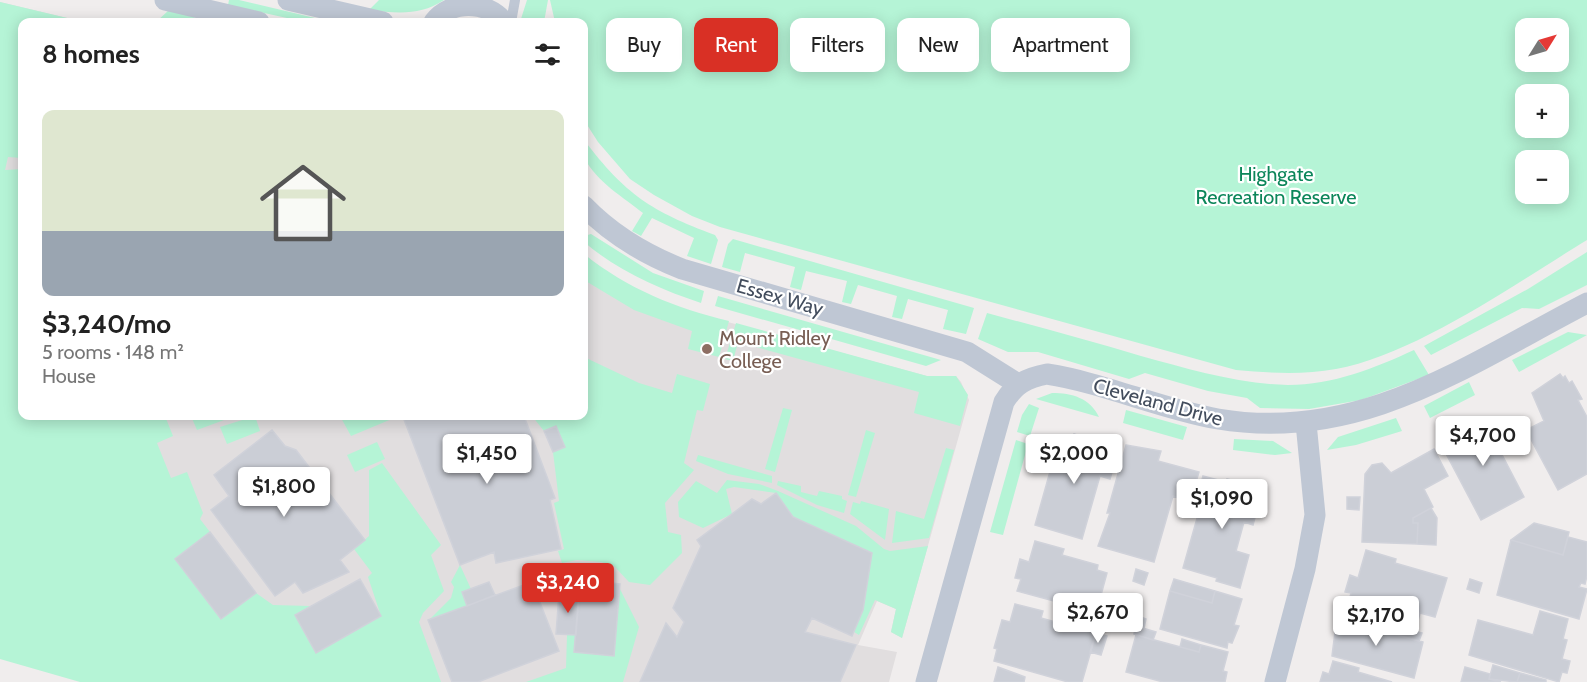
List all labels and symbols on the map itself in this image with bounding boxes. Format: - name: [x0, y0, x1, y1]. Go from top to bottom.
- north arrow: [1515, 18, 1569, 72]
- park label: Highgate Recreation Reserve: [1195, 162, 1357, 209]
- street label: Essex Way: [734, 273, 826, 321]
- place label: Mount Ridley College: [719, 326, 831, 373]
- marker: Mount Ridley College: [700, 342, 714, 356]
- street label: Cleveland Drive: [1091, 373, 1225, 431]
- pin: $4,700: [1434, 416, 1532, 467]
- pin: $1,450: [438, 434, 536, 485]
- pin: $2,000: [1025, 434, 1123, 485]
- pin: $1,800: [235, 467, 333, 518]
- pin: $1,090: [1173, 479, 1271, 530]
- pin: $3,240: [519, 563, 617, 614]
- pin: $2,670: [1049, 593, 1147, 644]
- pin: $2,170: [1327, 596, 1425, 647]

